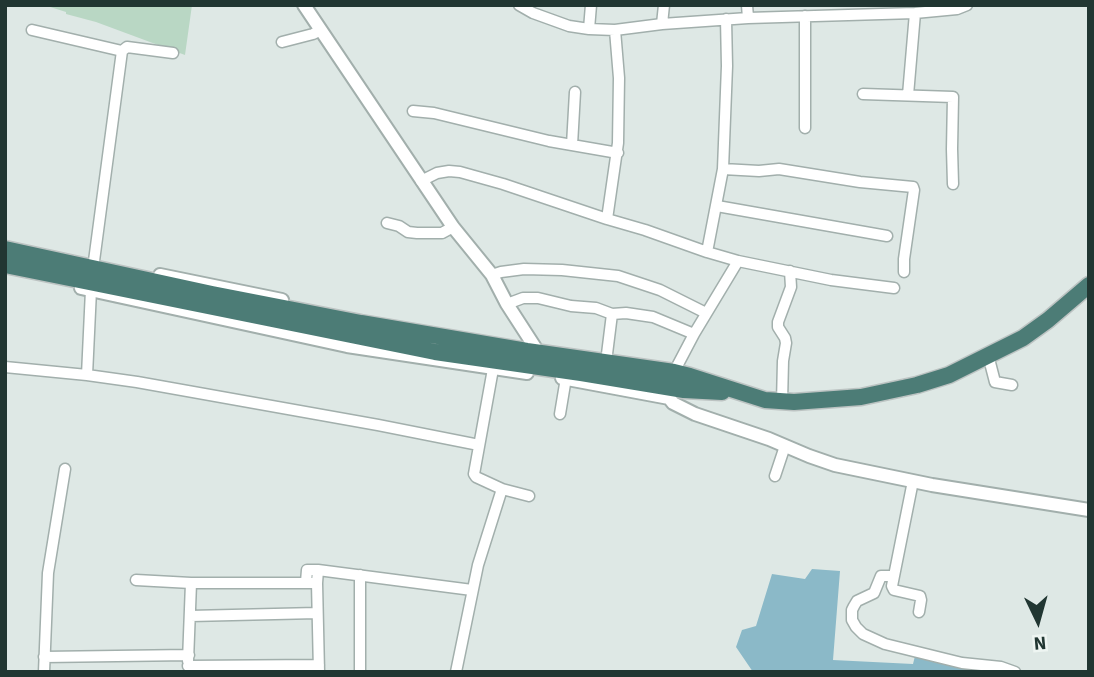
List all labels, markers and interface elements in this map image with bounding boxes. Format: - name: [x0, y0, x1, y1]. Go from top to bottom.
- north arrow: [1003, 586, 1073, 656]
- text: N: [1032, 628, 1047, 656]

